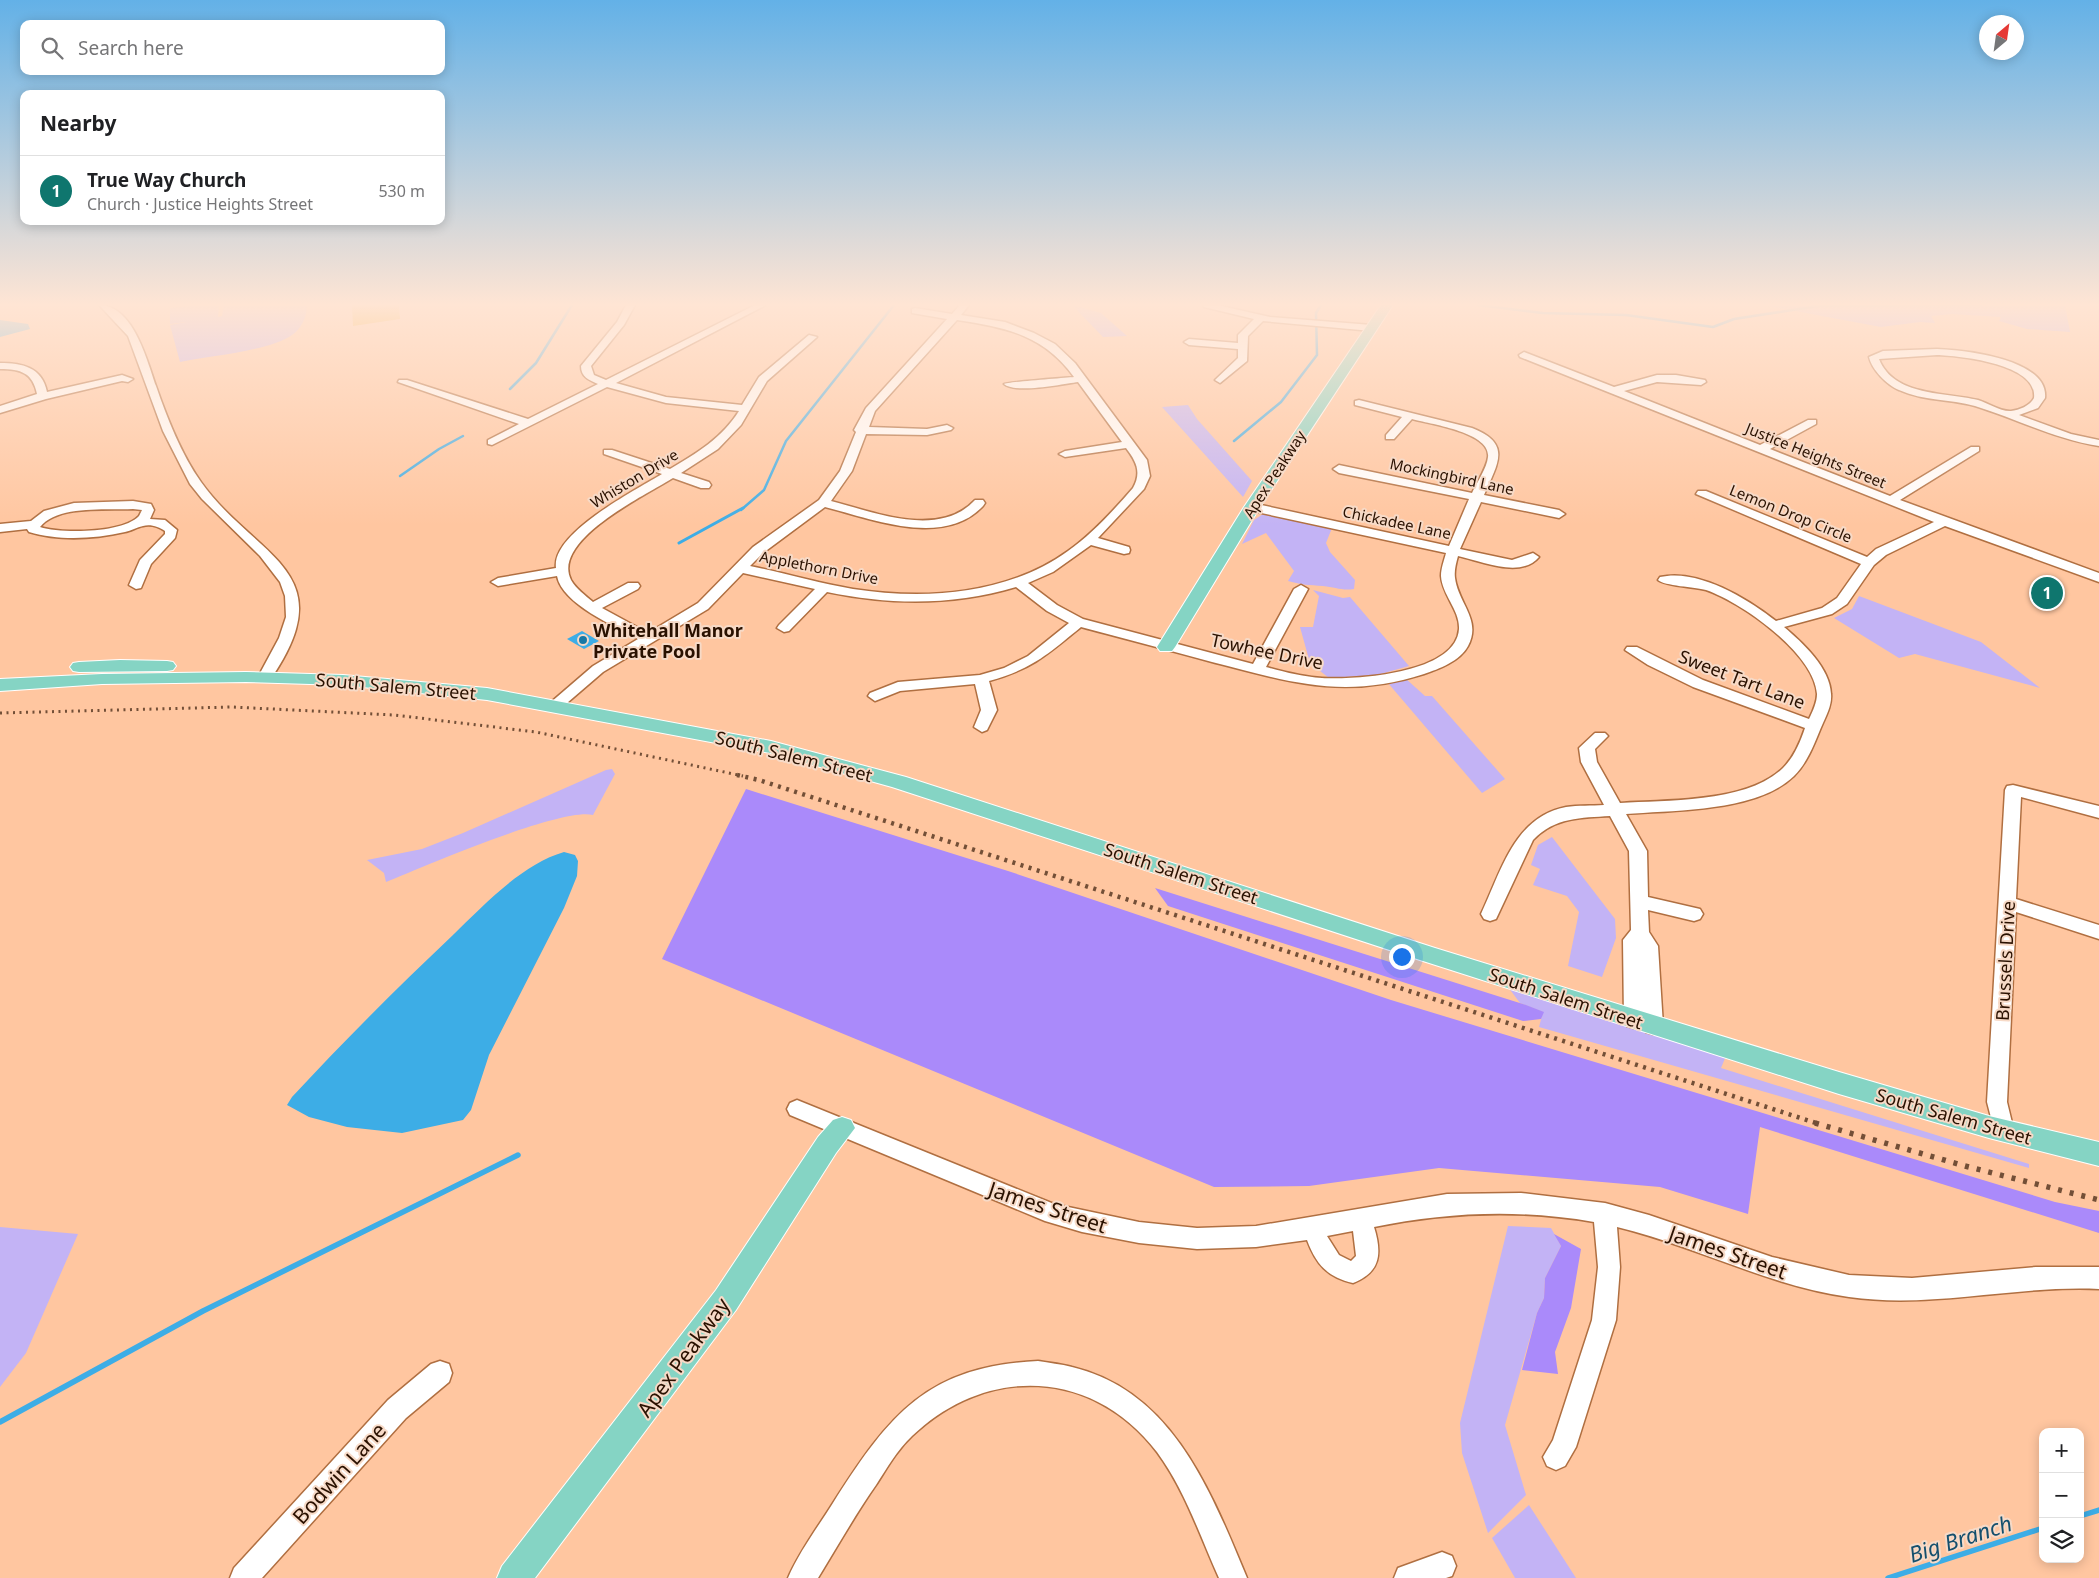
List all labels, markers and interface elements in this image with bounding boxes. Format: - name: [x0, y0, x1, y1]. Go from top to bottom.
- north arrow: [1979, 15, 2024, 60]
- search box: [20, 20, 445, 75]
- icon: search: [38, 34, 66, 62]
- text: Search here: [78, 35, 184, 61]
- text: Nearby: [40, 109, 116, 137]
- text: True Way Church: [87, 167, 246, 193]
- text: 1: [51, 180, 61, 202]
- text: 530 m: [378, 180, 425, 202]
- text: Church · Justice Heights Street: [87, 193, 313, 215]
- street label: Justice Heights Street: [1741, 417, 1890, 493]
- street label: Apex Peakway: [1238, 426, 1310, 522]
- street label: Whiston Drive: [586, 444, 682, 512]
- street label: Mockingbird Lane: [1388, 453, 1516, 499]
- street label: Lemon Drop Circle: [1727, 479, 1855, 547]
- street label: Chickadee Lane: [1341, 501, 1453, 543]
- street label: Applethorn Drive: [758, 546, 880, 588]
- pin: 1: [2031, 574, 2063, 612]
- place label: Whitehall Manor Private Pool: [593, 618, 743, 663]
- street label: Towhee Drive: [1209, 627, 1325, 675]
- marker: Whitehall Manor Private Pool: [577, 634, 589, 646]
- street label: Sweet Tart Lane: [1675, 644, 1809, 714]
- street label: South Salem Street: [315, 667, 478, 705]
- street label: South Salem Street: [713, 725, 875, 787]
- street label: South Salem Street: [1101, 837, 1262, 909]
- street label: Brussels Drive: [1990, 900, 2020, 1022]
- your location: [1389, 944, 1415, 970]
- street label: South Salem Street: [1486, 962, 1647, 1034]
- street label: South Salem Street: [1873, 1082, 2035, 1150]
- street label: James Street: [983, 1174, 1111, 1239]
- street label: James Street: [1663, 1218, 1791, 1285]
- street label: Apex Peakway: [630, 1292, 736, 1422]
- street label: Bodwin Lane: [286, 1416, 392, 1530]
- map controls: [2039, 1428, 2084, 1563]
- button: +: [2039, 1428, 2084, 1473]
- button: −: [2039, 1473, 2084, 1518]
- water label: Big Branch: [1905, 1507, 2015, 1569]
- button: layers: [2039, 1518, 2084, 1563]

